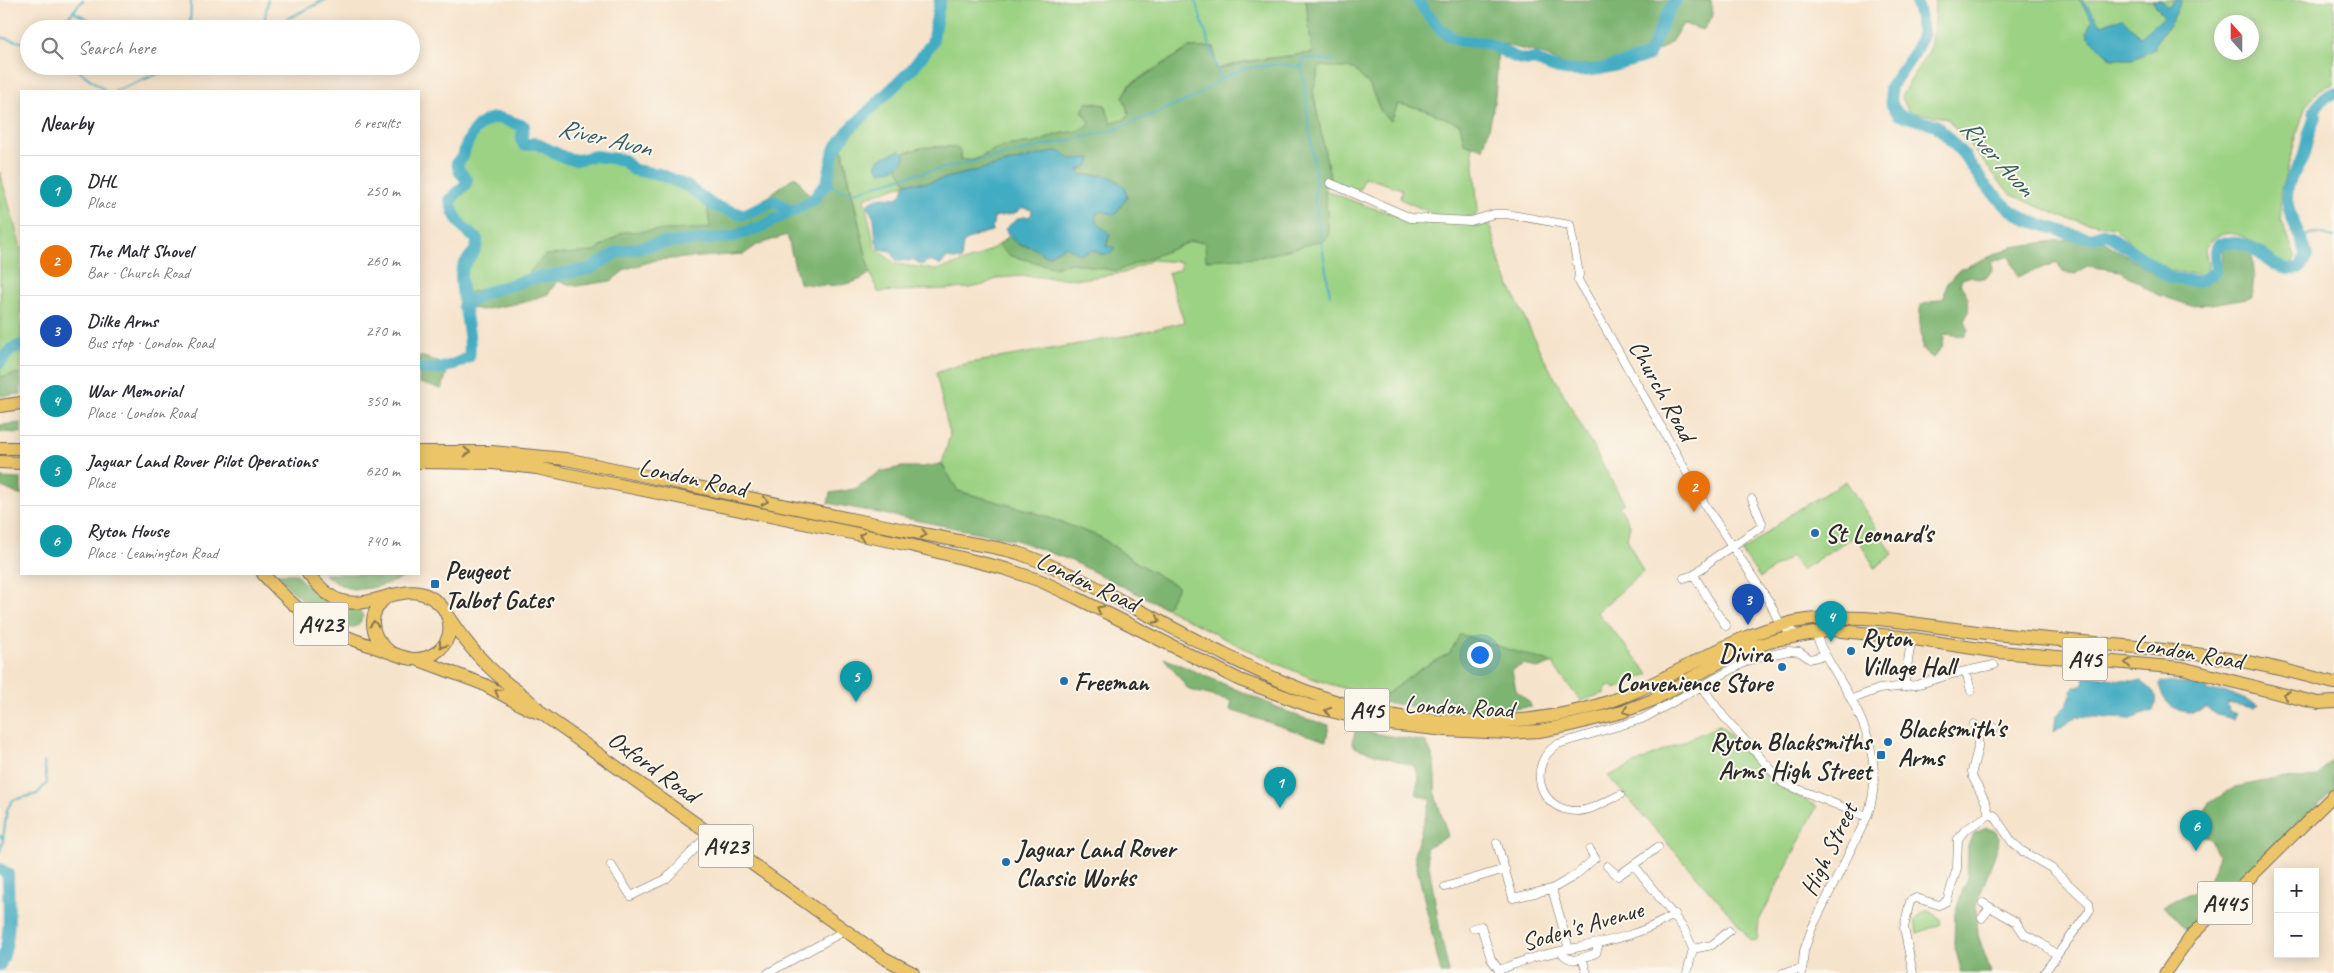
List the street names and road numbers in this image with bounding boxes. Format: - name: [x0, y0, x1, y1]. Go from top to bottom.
- street label: Church Road: [1621, 334, 1705, 450]
- street label: London Road: [636, 451, 754, 506]
- street label: London Road: [1031, 544, 1148, 621]
- road number: A423: [294, 602, 348, 646]
- street label: London Road: [2132, 627, 2250, 678]
- road number: A45: [2062, 638, 2108, 681]
- road number: A45: [1344, 688, 1390, 732]
- street label: London Road: [1403, 688, 1519, 726]
- street label: Oxford Road: [602, 723, 709, 813]
- street label: High Street: [1793, 795, 1866, 901]
- road number: A423: [698, 824, 754, 868]
- road number: A445: [2198, 881, 2252, 924]
- street label: Soden's Avenue: [1518, 893, 1649, 959]

